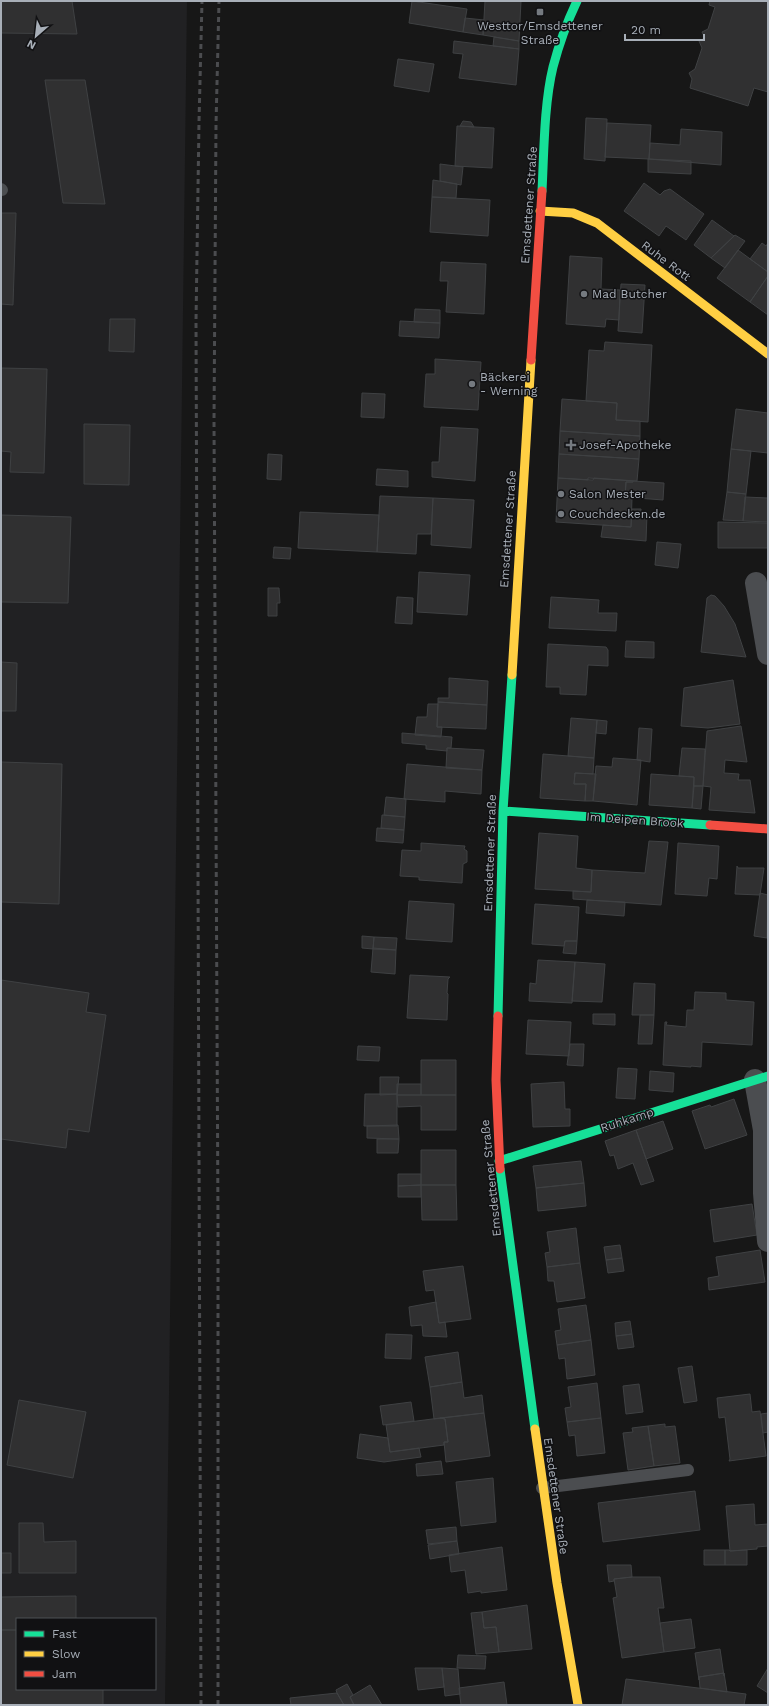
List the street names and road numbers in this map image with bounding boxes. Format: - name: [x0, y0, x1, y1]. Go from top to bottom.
- street label: Emsdettener Straße: [518, 146, 540, 264]
- street label: Ruhe Rott: [639, 238, 693, 284]
- street label: Emsdettener Straße: [497, 470, 519, 588]
- street label: Emsdettener Straße: [481, 794, 499, 912]
- street label: Im Deipen Brook: [586, 810, 684, 830]
- street label: Ruhkamp: [599, 1105, 655, 1135]
- street label: Emsdettener Straße: [478, 1119, 504, 1237]
- street label: Emsdettener Straße: [541, 1437, 571, 1555]

